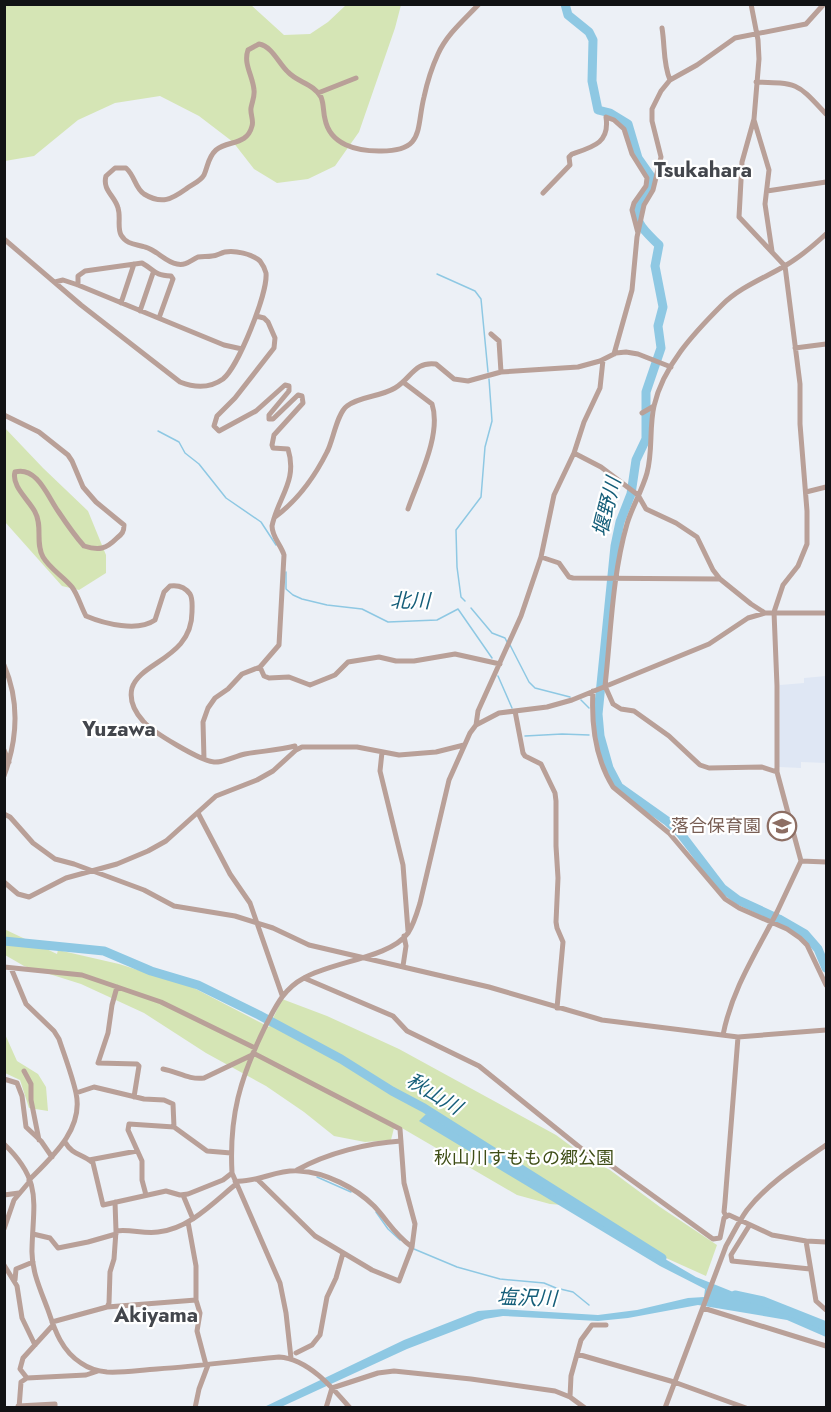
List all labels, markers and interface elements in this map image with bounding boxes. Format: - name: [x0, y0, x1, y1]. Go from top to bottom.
- district label: Tsukahara: [654, 155, 752, 185]
- water label: 堰野川: [586, 472, 629, 540]
- water label: 北川: [390, 586, 432, 616]
- district label: Yuzawa: [81, 714, 156, 744]
- school or university icon: 落合保育園: [766, 810, 798, 842]
- place label: 落合保育園: [671, 813, 761, 839]
- water label: 秋山川: [401, 1066, 469, 1123]
- park label: 秋山川すももの郷公園: [434, 1145, 614, 1171]
- water label: 塩沢川: [497, 1282, 559, 1314]
- district label: Akiyama: [113, 1300, 198, 1330]

